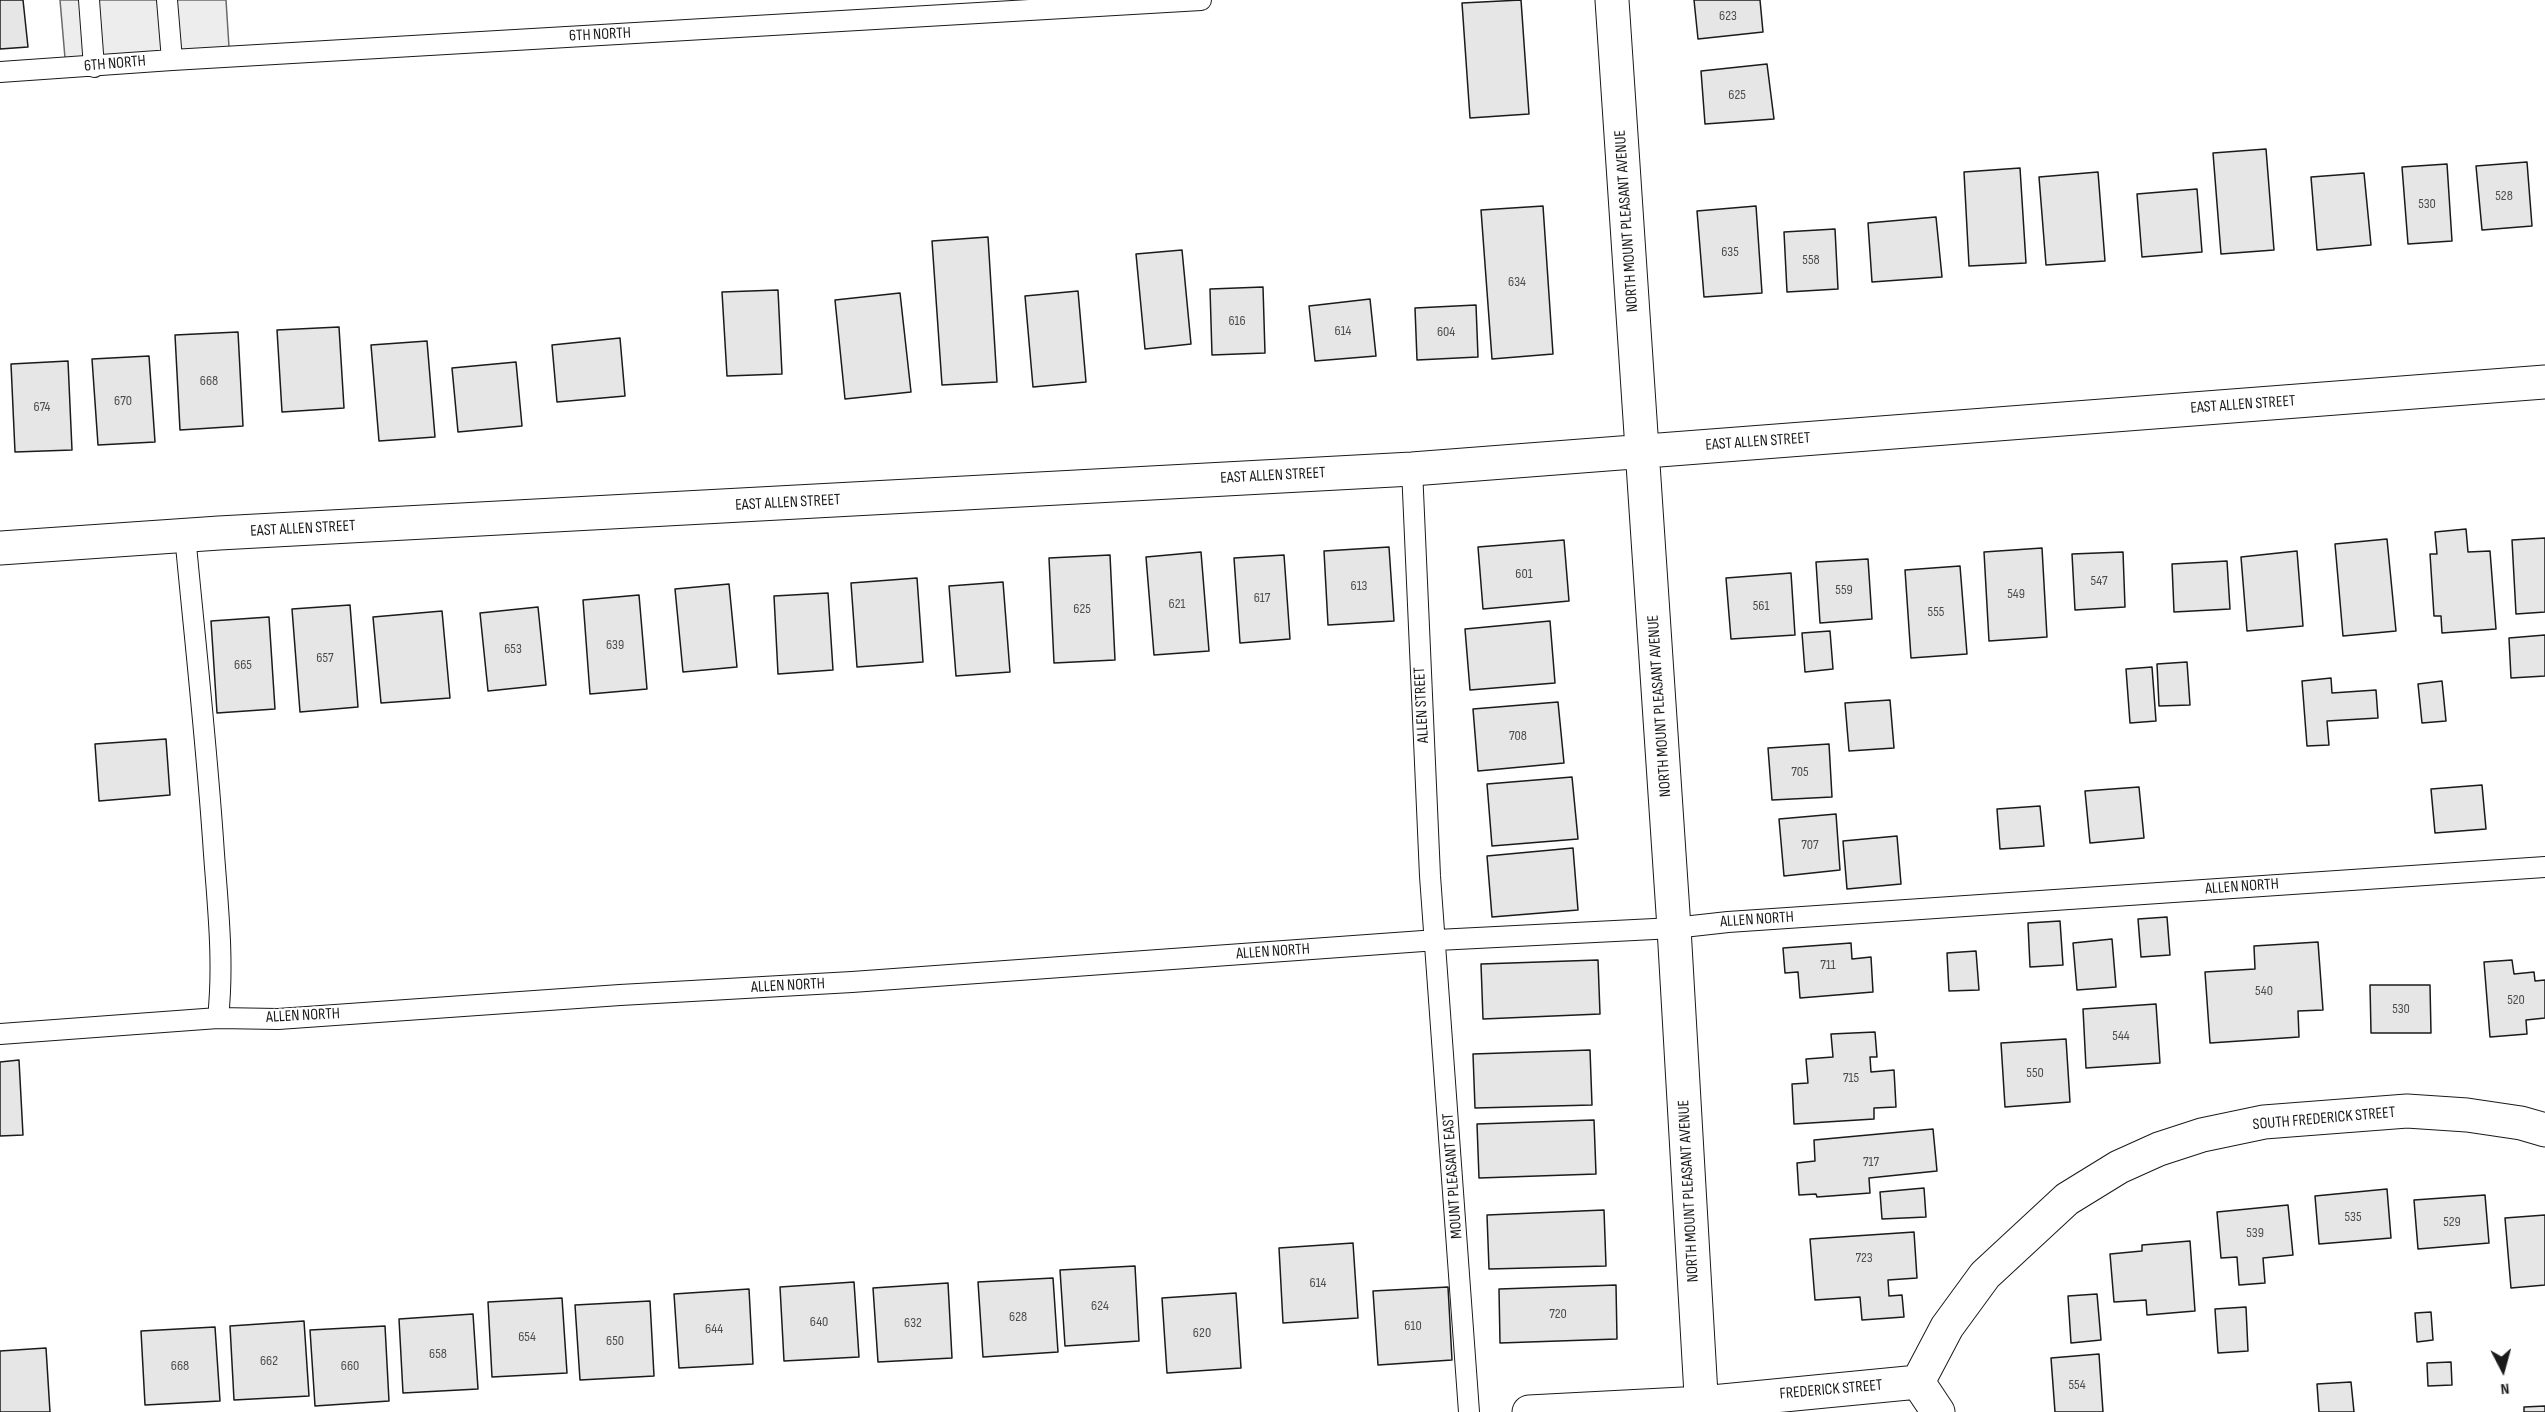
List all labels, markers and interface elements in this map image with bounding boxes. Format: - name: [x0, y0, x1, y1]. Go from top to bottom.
- house number: 623: [1719, 8, 1737, 24]
- street label: 6TH NORTH: [569, 24, 631, 46]
- street label: 6TH NORTH: [83, 52, 147, 76]
- house number: 625: [1728, 87, 1746, 103]
- street label: NORTH MOUNT PLEASANT AVENUE: [1611, 129, 1643, 313]
- house number: 528: [2495, 188, 2513, 204]
- house number: 530: [2418, 196, 2436, 212]
- house number: 635: [1721, 244, 1739, 260]
- house number: 558: [1802, 252, 1820, 268]
- house number: 634: [1508, 274, 1526, 290]
- house number: 616: [1228, 313, 1246, 329]
- house number: 614: [1335, 323, 1351, 339]
- house number: 604: [1437, 324, 1455, 340]
- house number: 668: [200, 373, 218, 389]
- street label: EAST ALLEN STREET: [2190, 392, 2296, 418]
- house number: 670: [114, 393, 132, 409]
- house number: 674: [34, 399, 50, 415]
- street label: EAST ALLEN STREET: [1705, 429, 1811, 455]
- street label: EAST ALLEN STREET: [1220, 464, 1326, 488]
- street label: EAST ALLEN STREET: [735, 491, 841, 515]
- street label: EAST ALLEN STREET: [250, 517, 356, 541]
- house number: 601: [1515, 566, 1533, 582]
- house number: 547: [2090, 573, 2108, 589]
- house number: 613: [1351, 578, 1367, 594]
- house number: 559: [1835, 582, 1853, 598]
- house number: 549: [2007, 586, 2025, 602]
- house number: 617: [1254, 590, 1270, 606]
- house number: 621: [1169, 596, 1185, 612]
- house number: 561: [1753, 598, 1769, 614]
- house number: 625: [1073, 601, 1091, 617]
- house number: 555: [1928, 604, 1944, 620]
- street label: NORTH MOUNT PLEASANT AVENUE: [1644, 614, 1676, 798]
- house number: 639: [606, 637, 624, 653]
- house number: 653: [504, 641, 522, 657]
- house number: 657: [316, 650, 334, 666]
- house number: 665: [234, 657, 252, 673]
- street label: ALLEN STREET: [1410, 666, 1434, 744]
- house number: 708: [1509, 728, 1527, 744]
- house number: 705: [1791, 764, 1809, 780]
- house number: 707: [1801, 837, 1819, 853]
- street label: ALLEN NORTH: [2205, 875, 2279, 899]
- street label: ALLEN NORTH: [1720, 908, 1794, 932]
- street label: ALLEN NORTH: [1236, 940, 1310, 964]
- house number: 711: [1820, 957, 1836, 973]
- street label: ALLEN NORTH: [751, 974, 825, 998]
- house number: 540: [2255, 983, 2273, 999]
- house number: 520: [2507, 992, 2525, 1008]
- house number: 530: [2392, 1001, 2410, 1017]
- street label: ALLEN NORTH: [266, 1004, 340, 1028]
- house number: 544: [2112, 1028, 2130, 1044]
- house number: 550: [2026, 1065, 2044, 1081]
- house number: 715: [1843, 1070, 1859, 1086]
- street label: NORTH MOUNT PLEASANT AVENUE: [1675, 1099, 1703, 1283]
- street label: SOUTH FREDERICK STREET: [2252, 1103, 2396, 1135]
- street label: MOUNT PLEASANT EAST: [1439, 1113, 1467, 1239]
- house number: 717: [1863, 1154, 1879, 1170]
- house number: 535: [2344, 1209, 2362, 1225]
- house number: 529: [2443, 1214, 2461, 1230]
- house number: 539: [2246, 1225, 2264, 1241]
- house number: 723: [1855, 1250, 1873, 1266]
- house number: 614: [1310, 1275, 1326, 1291]
- house number: 624: [1091, 1298, 1109, 1314]
- house number: 720: [1549, 1306, 1567, 1322]
- house number: 628: [1009, 1309, 1027, 1325]
- house number: 640: [810, 1314, 828, 1330]
- house number: 632: [904, 1315, 922, 1331]
- house number: 610: [1404, 1318, 1422, 1334]
- house number: 644: [705, 1321, 723, 1337]
- house number: 620: [1193, 1325, 1211, 1341]
- house number: 654: [518, 1329, 536, 1345]
- house number: 650: [606, 1333, 624, 1349]
- north arrow: [2473, 1340, 2533, 1400]
- house number: 658: [429, 1346, 447, 1362]
- house number: 662: [260, 1353, 278, 1369]
- house number: 668: [171, 1358, 189, 1374]
- house number: 660: [341, 1358, 359, 1374]
- street label: FREDERICK STREET: [1779, 1376, 1883, 1404]
- house number: 554: [2068, 1377, 2086, 1393]
- text: N: [2500, 1379, 2510, 1398]

